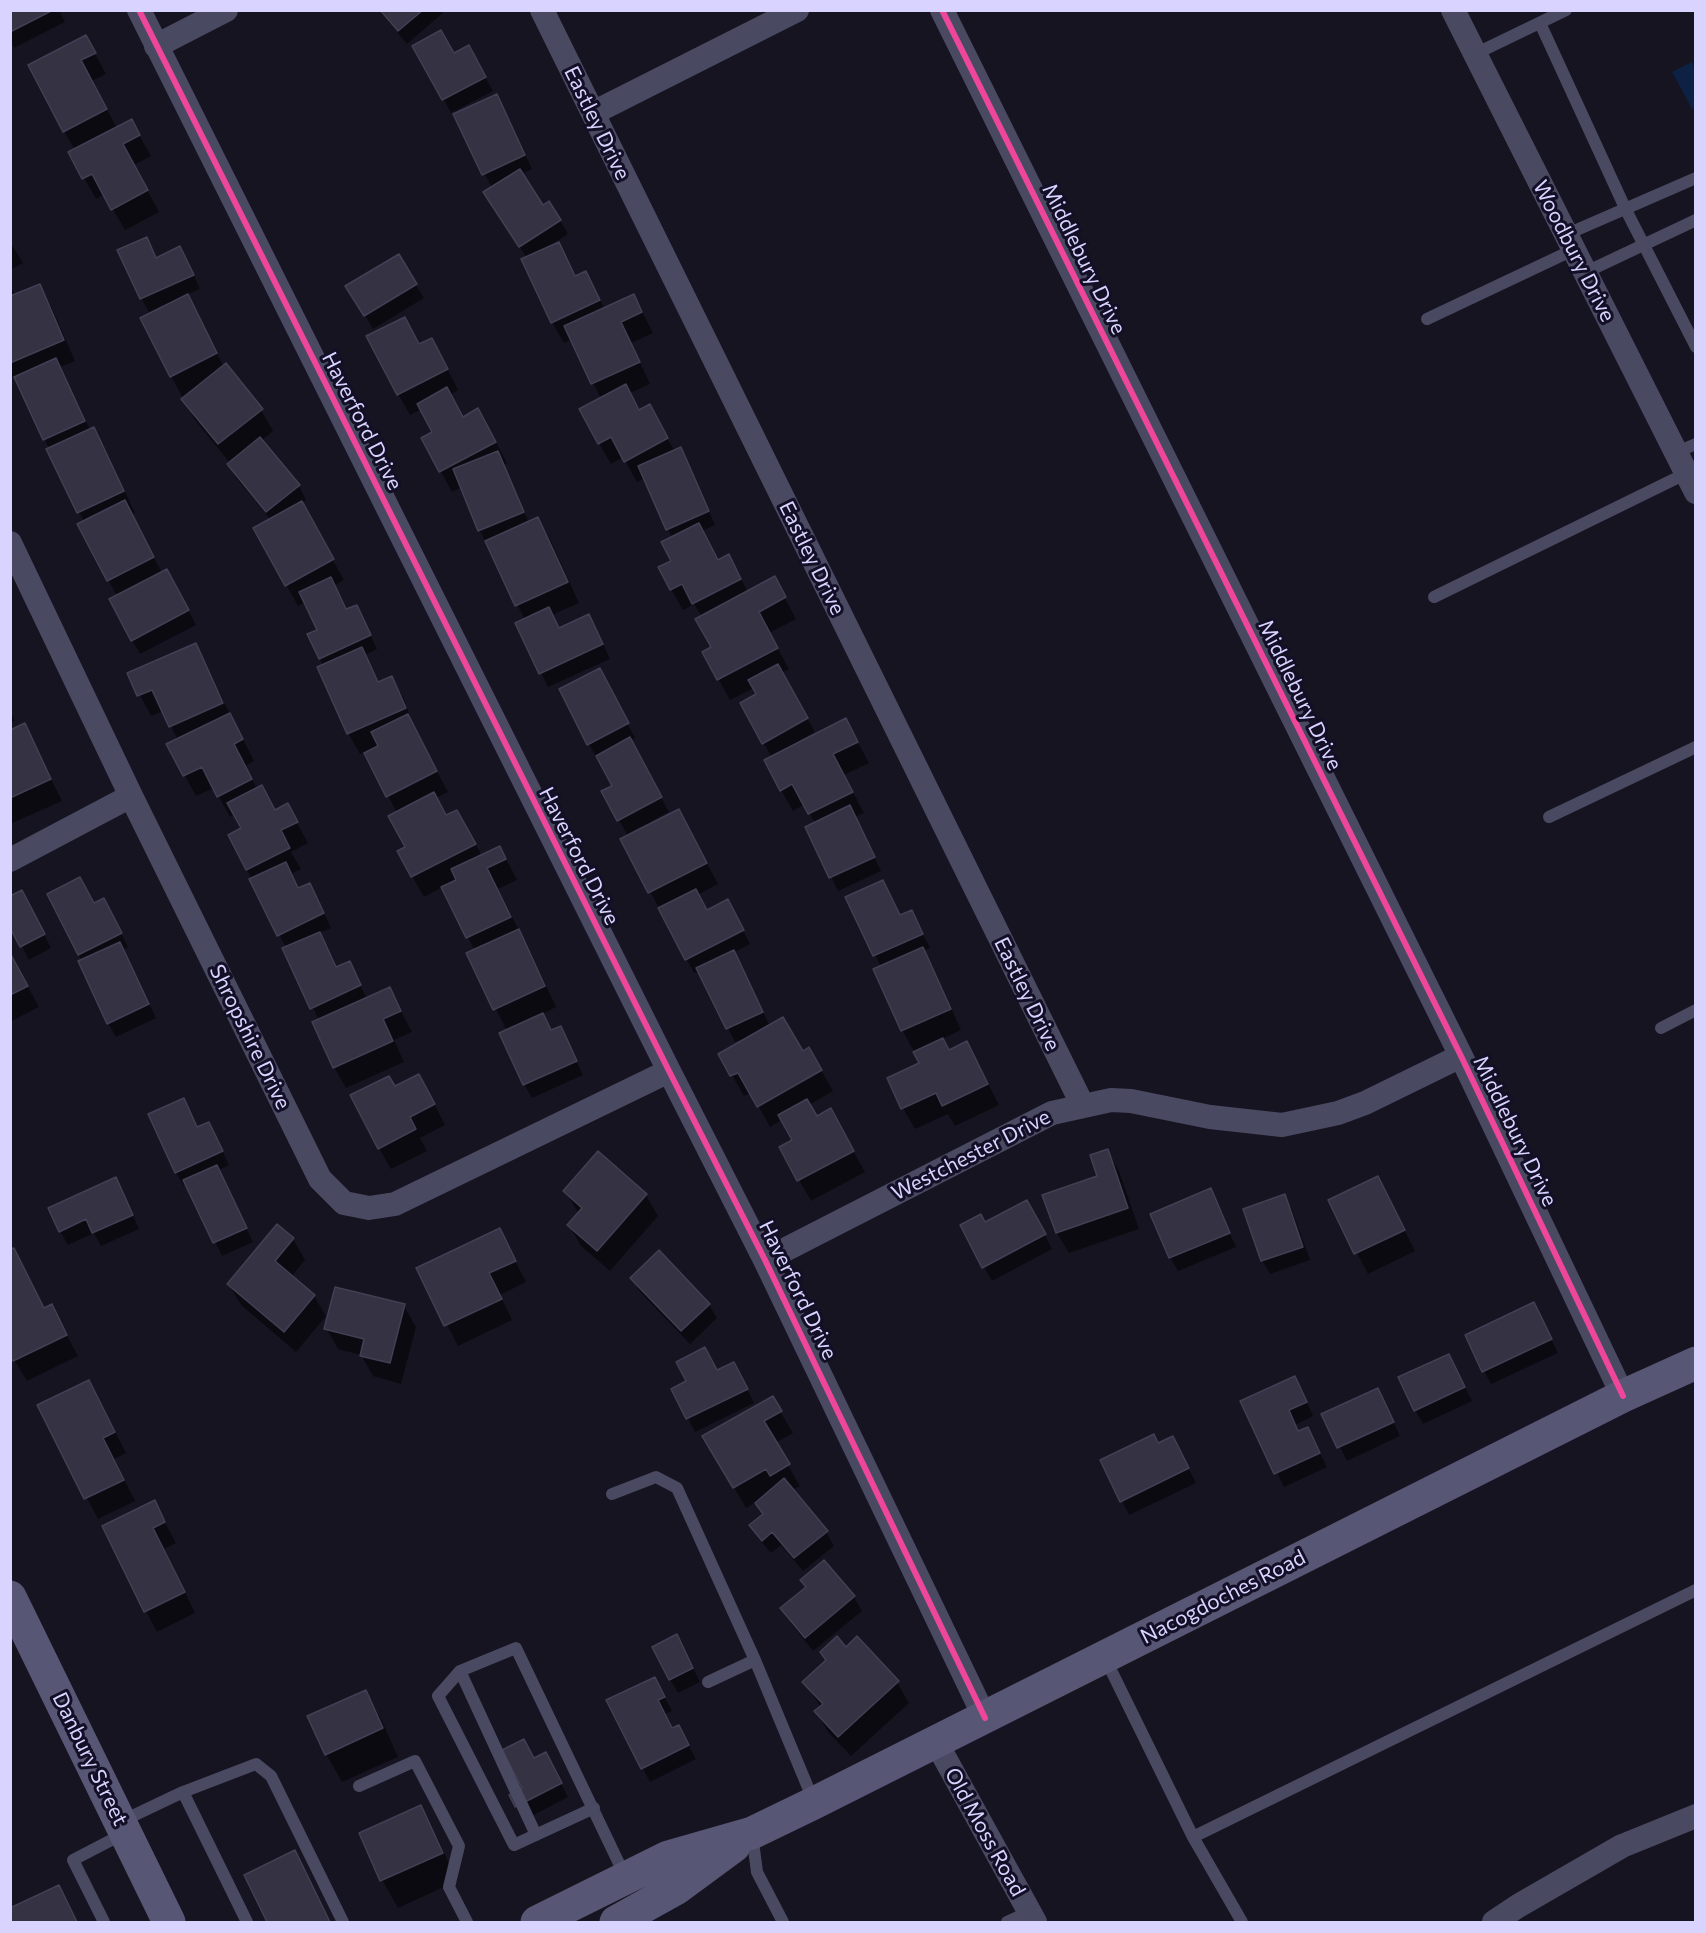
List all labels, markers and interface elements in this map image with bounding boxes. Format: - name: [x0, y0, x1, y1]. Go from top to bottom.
- street label: Eastley Drive: [559, 62, 635, 184]
- street label: Woodbury Drive: [1528, 176, 1620, 326]
- street label: Middlebury Drive: [1037, 180, 1131, 338]
- street label: Haverford Drive: [316, 348, 408, 494]
- street label: Eastley Drive: [774, 497, 850, 619]
- street label: Middlebury Drive: [1253, 616, 1347, 774]
- street label: Haverford Drive: [533, 783, 625, 929]
- street label: Eastley Drive: [989, 933, 1065, 1055]
- street label: Shropshire Drive: [204, 960, 296, 1114]
- street label: Middlebury Drive: [1468, 1052, 1562, 1210]
- street label: Westchester Drive: [887, 1104, 1055, 1206]
- street label: Haverford Drive: [753, 1216, 843, 1364]
- street label: Nacogdoches Road: [1136, 1545, 1310, 1649]
- street label: Danbury Street: [47, 1688, 133, 1830]
- street label: Old Moss Road: [939, 1763, 1031, 1901]

